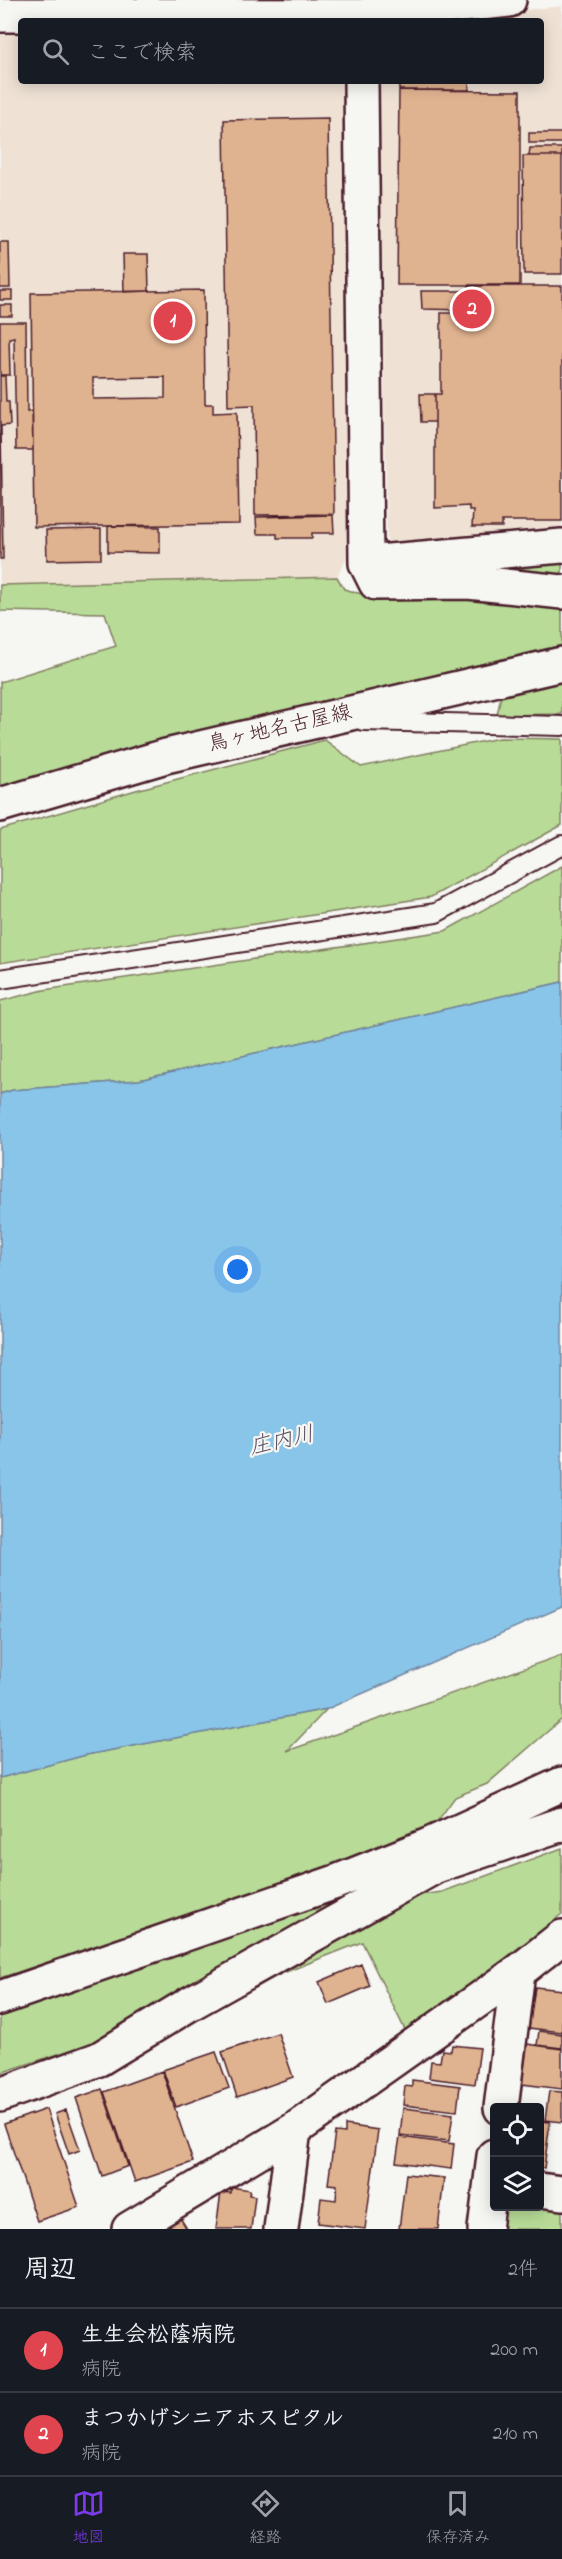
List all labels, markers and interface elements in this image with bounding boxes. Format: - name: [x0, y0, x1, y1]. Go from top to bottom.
- search box: [18, 18, 544, 84]
- icon: search: [39, 35, 72, 68]
- text: ここで検索: [87, 38, 197, 70]
- pin: 2: [452, 286, 492, 332]
- pin: 1: [154, 298, 192, 344]
- street label: 鳥ヶ地名古屋線: [205, 698, 355, 760]
- your location: [223, 1255, 252, 1284]
- water label: 庄内川: [246, 1419, 318, 1465]
- map controls: [490, 2103, 544, 2211]
- button: locate: [490, 2103, 544, 2157]
- button: layers: [490, 2157, 544, 2211]
- text: 周辺: [24, 2252, 76, 2290]
- text: 2件: [508, 2256, 538, 2285]
- text: 生生会松蔭病院: [81, 2320, 235, 2352]
- text: 1: [40, 2336, 47, 2365]
- text: 200 m: [490, 2336, 538, 2365]
- text: 病院: [81, 2356, 121, 2385]
- text: まつかげシニアホスピタル: [81, 2404, 344, 2436]
- text: 2: [39, 2420, 48, 2449]
- text: 210 m: [493, 2420, 538, 2449]
- text: 病院: [81, 2440, 121, 2469]
- tab: 地図: [72, 2487, 105, 2550]
- tab: 経路: [249, 2487, 282, 2550]
- tab: 保存済み: [426, 2487, 490, 2550]

